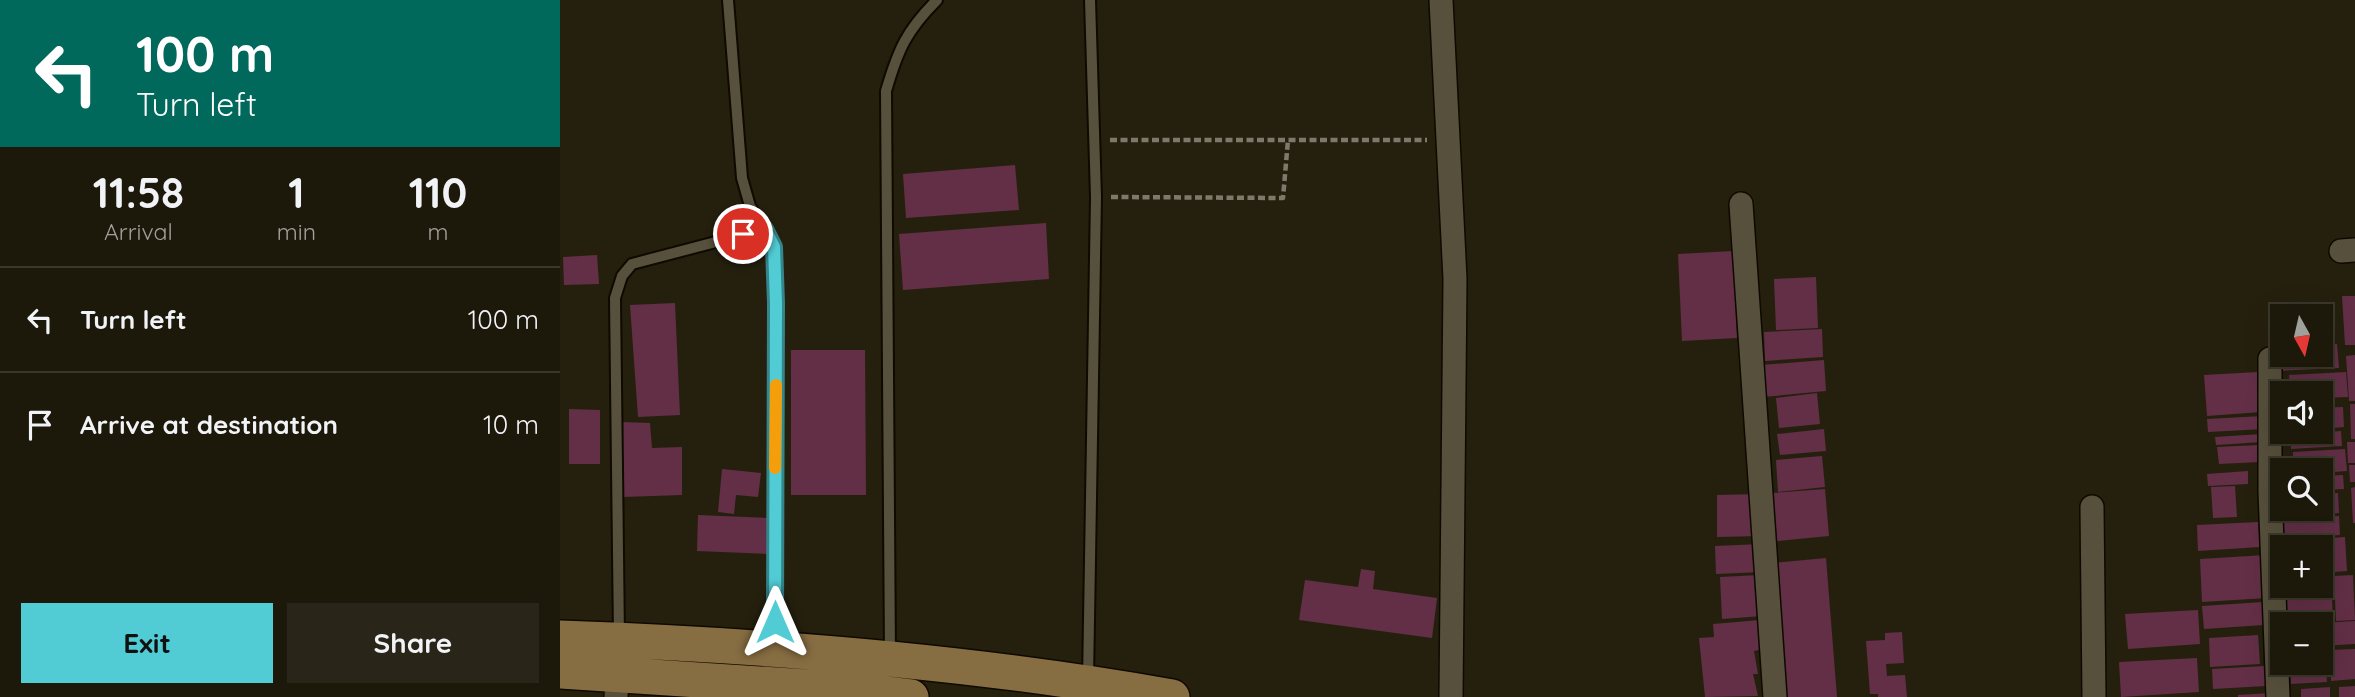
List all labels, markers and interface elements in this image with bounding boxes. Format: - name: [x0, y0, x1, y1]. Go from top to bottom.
- text: 100 m: [136, 23, 274, 84]
- icon: left: [21, 28, 112, 119]
- text: Turn left: [136, 84, 257, 124]
- text: 11:58: [93, 166, 184, 219]
- text: 1: [288, 166, 305, 219]
- text: 110: [409, 166, 467, 219]
- pin: [713, 204, 773, 264]
- icon: arrive: [724, 215, 762, 253]
- text: Arrival: [104, 217, 173, 246]
- text: min: [277, 217, 316, 246]
- text: m: [428, 217, 448, 246]
- icon: left: [21, 301, 59, 339]
- text: Turn left: [80, 303, 187, 336]
- text: 100 m: [468, 303, 539, 336]
- north arrow: [2270, 304, 2333, 368]
- map controls: [2270, 304, 2333, 675]
- button: sound: [2270, 381, 2333, 444]
- icon: arrive: [21, 406, 59, 444]
- text: Arrive at destination: [80, 408, 338, 441]
- text: 10 m: [483, 408, 539, 441]
- button: search: [2270, 458, 2333, 521]
- button: +: [2270, 535, 2333, 598]
- position arrow: [738, 585, 812, 659]
- button: Exit: [21, 603, 273, 683]
- button: Share: [287, 603, 539, 683]
- button: −: [2270, 612, 2333, 675]

